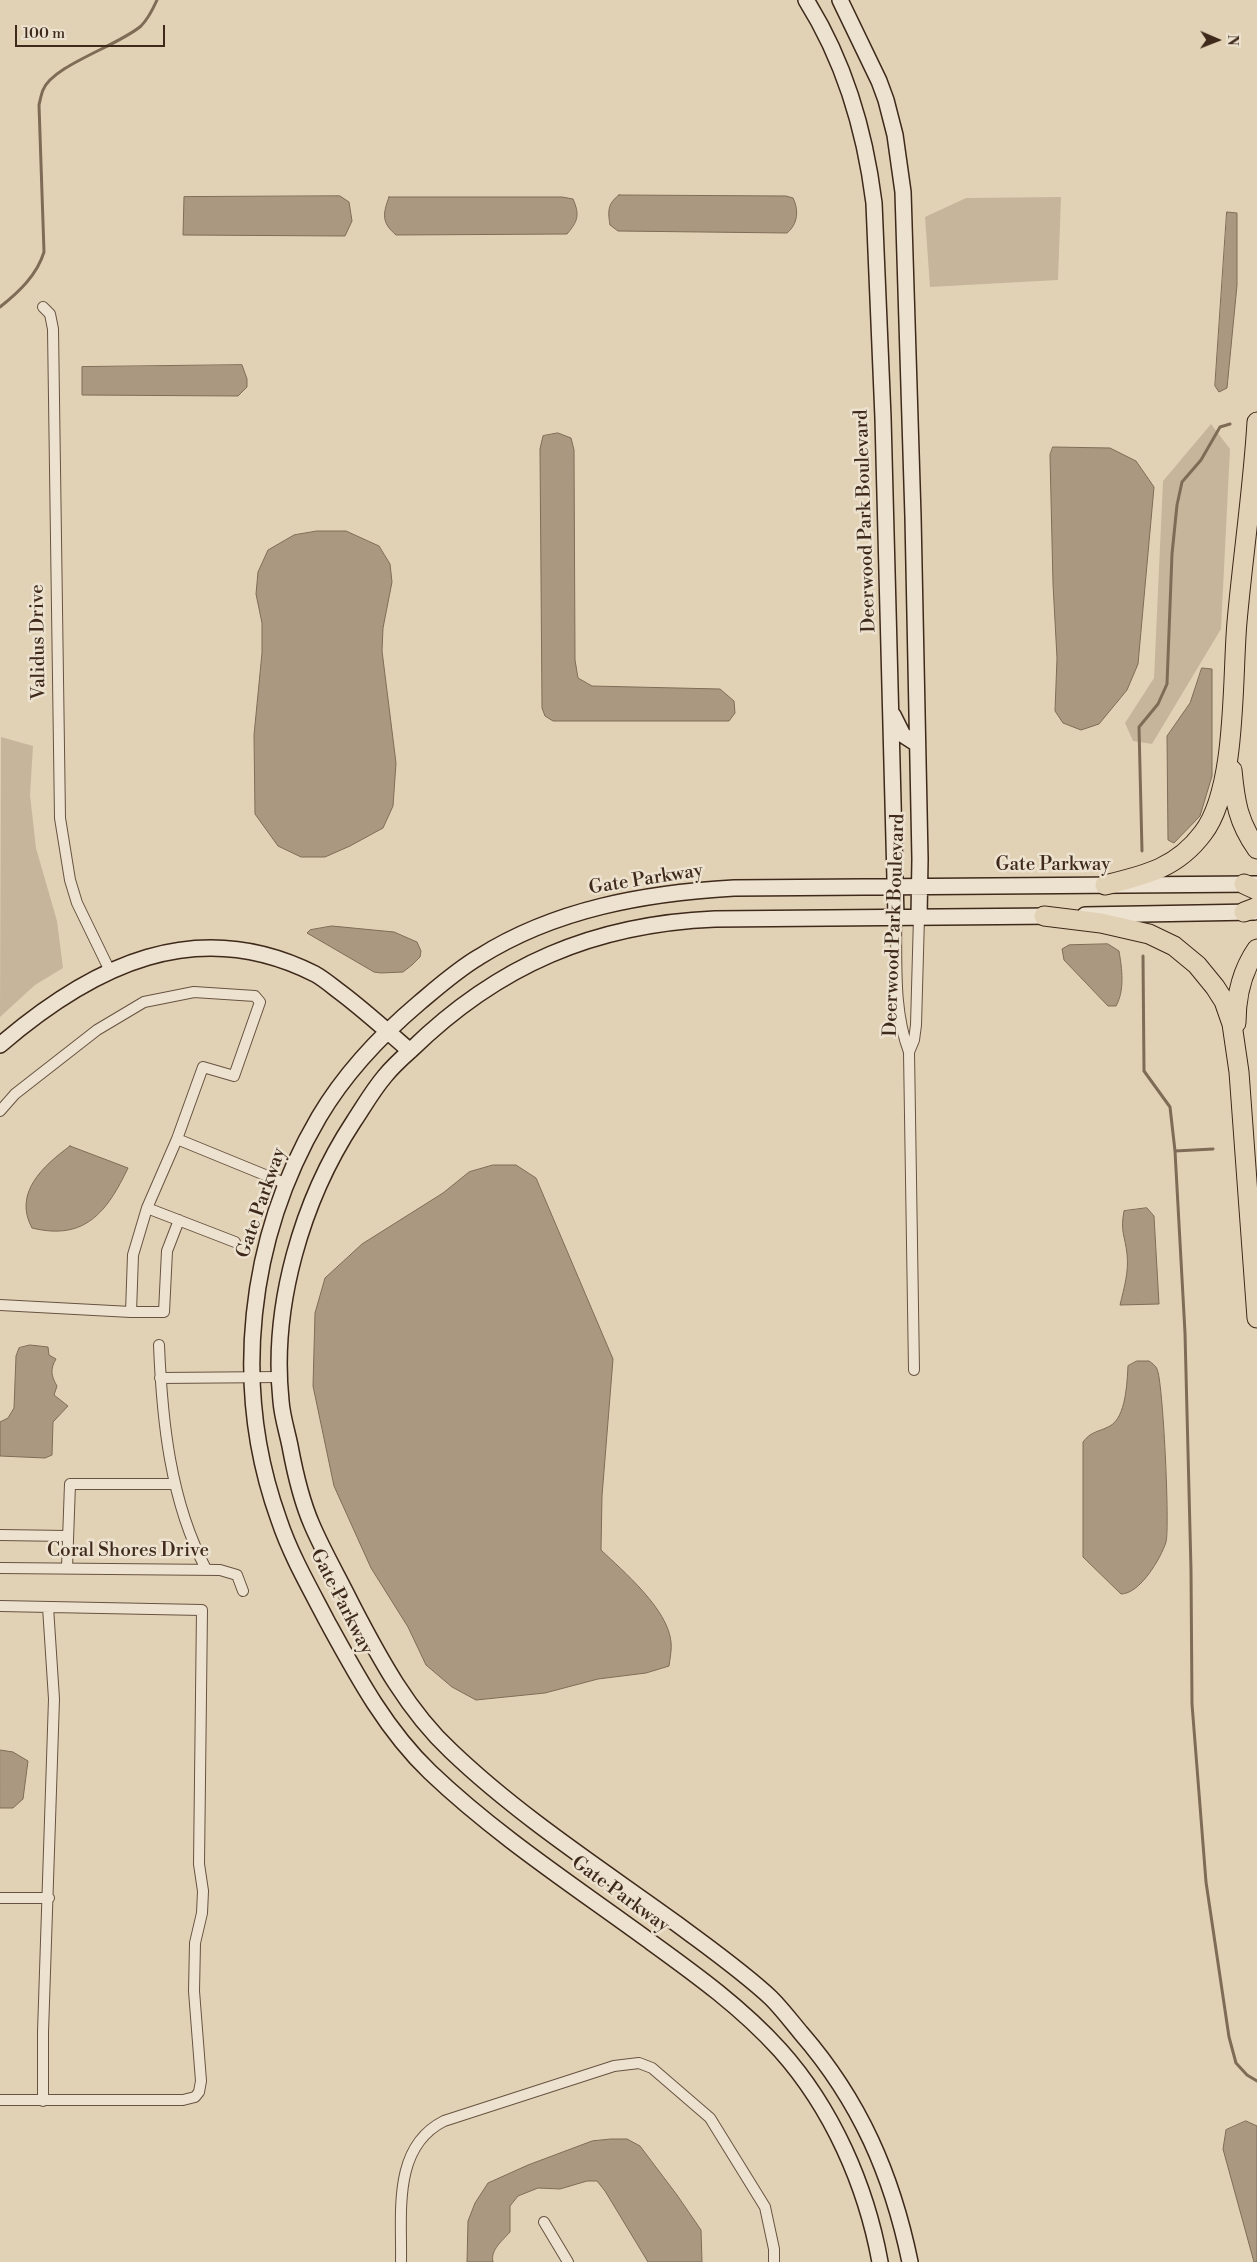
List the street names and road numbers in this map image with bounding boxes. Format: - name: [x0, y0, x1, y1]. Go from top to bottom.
- street label: Deerwood Park Boulevard: [851, 409, 881, 633]
- street label: Validus Drive: [27, 584, 51, 700]
- street label: Deerwood Park Boulevard: [880, 813, 910, 1037]
- street label: Gate Parkway: [995, 854, 1111, 876]
- street label: Gate Parkway: [587, 860, 705, 900]
- street label: Gate Parkway: [232, 1145, 292, 1261]
- street label: Coral Shores Drive: [47, 1540, 209, 1562]
- street label: Gate Parkway: [305, 1546, 377, 1658]
- street label: Gate Parkway: [567, 1852, 673, 1938]

